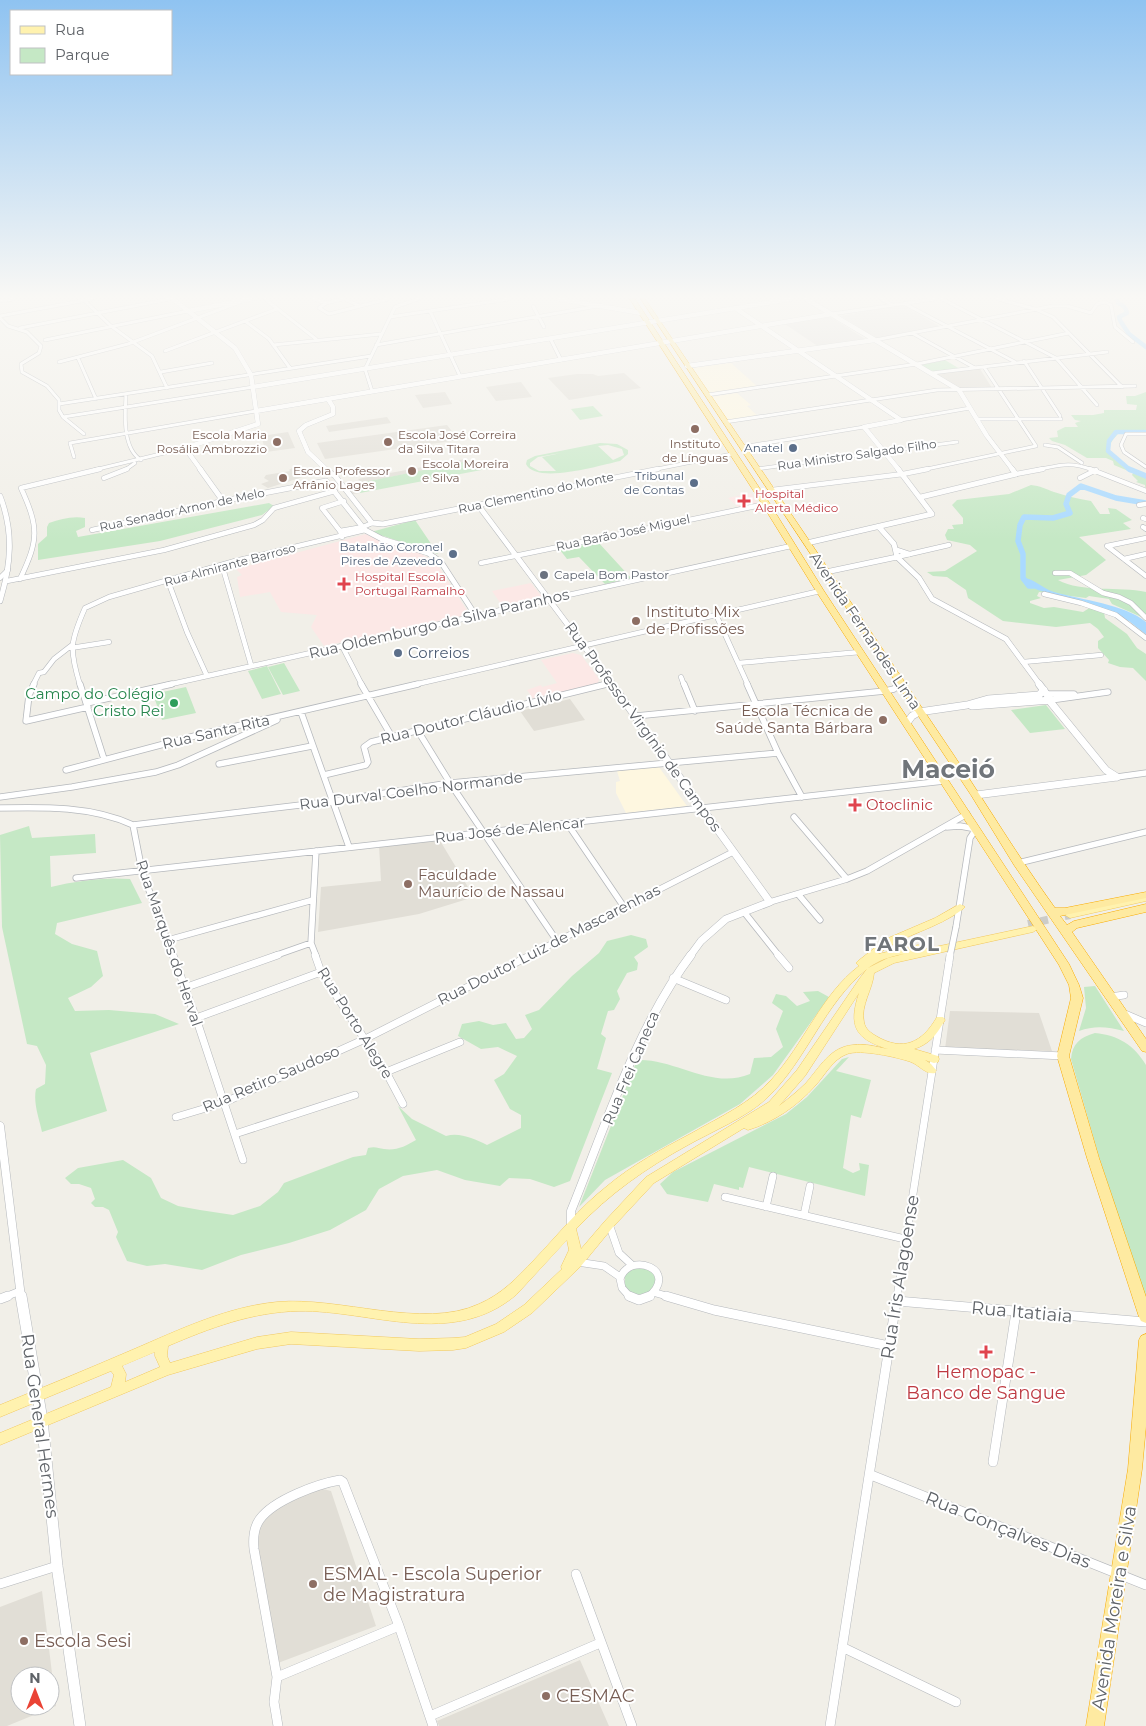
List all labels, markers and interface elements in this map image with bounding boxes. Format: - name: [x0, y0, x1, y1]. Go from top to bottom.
- legend: [10, 10, 172, 75]
- text: Rua: [55, 20, 85, 39]
- text: Parque: [55, 45, 110, 64]
- marker: Instituto de Línguas: [689, 423, 701, 435]
- place label: Escola Maria Rosália Ambrozzio: [157, 427, 267, 456]
- place label: Escola José Correira da Silva Titara: [398, 427, 516, 456]
- marker: Escola Maria Rosália Ambrozzio: [271, 436, 283, 448]
- marker: Escola José Correira da Silva Titara: [382, 436, 394, 448]
- place label: Instituto de Línguas: [662, 436, 728, 465]
- street label: Rua Ministro Salgado Filho: [776, 436, 937, 473]
- place label: Anatel: [744, 440, 783, 455]
- marker: Anatel: [787, 442, 799, 454]
- place label: Escola Moreira e Silva: [422, 456, 509, 485]
- place label: Escola Professor Afrânio Lages: [293, 463, 390, 492]
- marker: Escola Moreira e Silva: [406, 465, 418, 477]
- place label: Tribunal de Contas: [624, 468, 684, 497]
- street label: Rua Clementino do Monte: [457, 469, 615, 516]
- marker: Escola Professor Afrânio Lages: [277, 472, 289, 484]
- marker: Tribunal de Contas: [688, 477, 700, 489]
- street label: Rua Senador Arnon de Melo: [98, 485, 266, 534]
- place label: Hospital Alerta Médico: [755, 486, 838, 515]
- marker: Hospital Alerta Médico: [737, 494, 751, 508]
- street label: Rua Barão José Miguel: [555, 511, 691, 554]
- place label: Batalhão Coronel Pires de Azevedo: [340, 539, 443, 568]
- street label: Rua Almirante Barroso: [162, 540, 297, 589]
- marker: Batalhão Coronel Pires de Azevedo: [447, 548, 459, 560]
- street label: Avenida Fernandes Lima: [806, 548, 925, 713]
- place label: Capela Bom Pastor: [554, 567, 669, 582]
- place label: Hospital Escola Portugal Ramalho: [355, 569, 465, 598]
- marker: Capela Bom Pastor: [538, 569, 550, 581]
- marker: Hospital Escola Portugal Ramalho: [337, 577, 351, 591]
- street label: Rua Oldemburgo da Silva Paranhos: [307, 584, 571, 663]
- place label: Instituto Mix de Profissões: [646, 602, 744, 638]
- marker: Instituto Mix de Profissões: [630, 615, 642, 627]
- street label: Rua Professor Virgínio de Campos: [561, 618, 726, 835]
- place label: Correios: [408, 643, 469, 662]
- marker: Correios: [392, 647, 404, 659]
- place label: Campo do Colégio Cristo Rei: [25, 684, 164, 720]
- street label: Rua Doutor Cláudio Lívio: [378, 685, 564, 748]
- marker: Campo do Colégio Cristo Rei: [168, 697, 180, 709]
- place label: Escola Técnica de Saúde Santa Bárbara: [716, 701, 873, 737]
- street label: Rua Santa Rita: [160, 710, 272, 753]
- marker: Escola Técnica de Saúde Santa Bárbara: [877, 714, 889, 726]
- district label: Maceió: [901, 754, 995, 784]
- street label: Rua Durval Coelho Normande: [298, 767, 524, 814]
- place label: Otoclinic: [866, 795, 933, 814]
- marker: Otoclinic: [848, 798, 862, 812]
- street label: Rua José de Alencar: [434, 812, 586, 847]
- street label: Rua Marquês do Herval: [132, 857, 207, 1029]
- place label: Faculdade Maurício de Nassau: [418, 865, 565, 901]
- marker: Faculdade Maurício de Nassau: [402, 878, 414, 890]
- street label: Rua Doutor Luiz de Mascarenhas: [434, 880, 663, 1009]
- district label: FAROL: [864, 932, 940, 956]
- street label: Rua Porto Alegre: [313, 963, 397, 1082]
- street label: Rua Frei Caneca: [598, 1008, 663, 1128]
- street label: Rua Retiro Saudoso: [199, 1041, 342, 1116]
- street label: Rua Íris Alagoense: [876, 1193, 924, 1361]
- street label: Rua Itatiaia: [970, 1297, 1074, 1327]
- street label: Rua General Hermes: [16, 1332, 64, 1520]
- marker: Hemopac - Banco de Sangue: [979, 1345, 993, 1359]
- place label: Hemopac - Banco de Sangue: [906, 1361, 1066, 1404]
- street label: Rua Gonçalves Dias: [922, 1487, 1094, 1573]
- street label: Avenida Moreira e Silva: [1087, 1504, 1141, 1712]
- place label: ESMAL - Escola Superior de Magistratura: [323, 1563, 542, 1606]
- marker: ESMAL - Escola Superior de Magistratura: [307, 1578, 319, 1590]
- place label: Escola Sesi: [34, 1630, 132, 1652]
- marker: Escola Sesi: [18, 1635, 30, 1647]
- north arrow: [10, 1666, 60, 1716]
- text: N: [29, 1669, 41, 1687]
- place label: CESMAC: [556, 1685, 635, 1707]
- marker: CESMAC: [540, 1690, 552, 1702]

